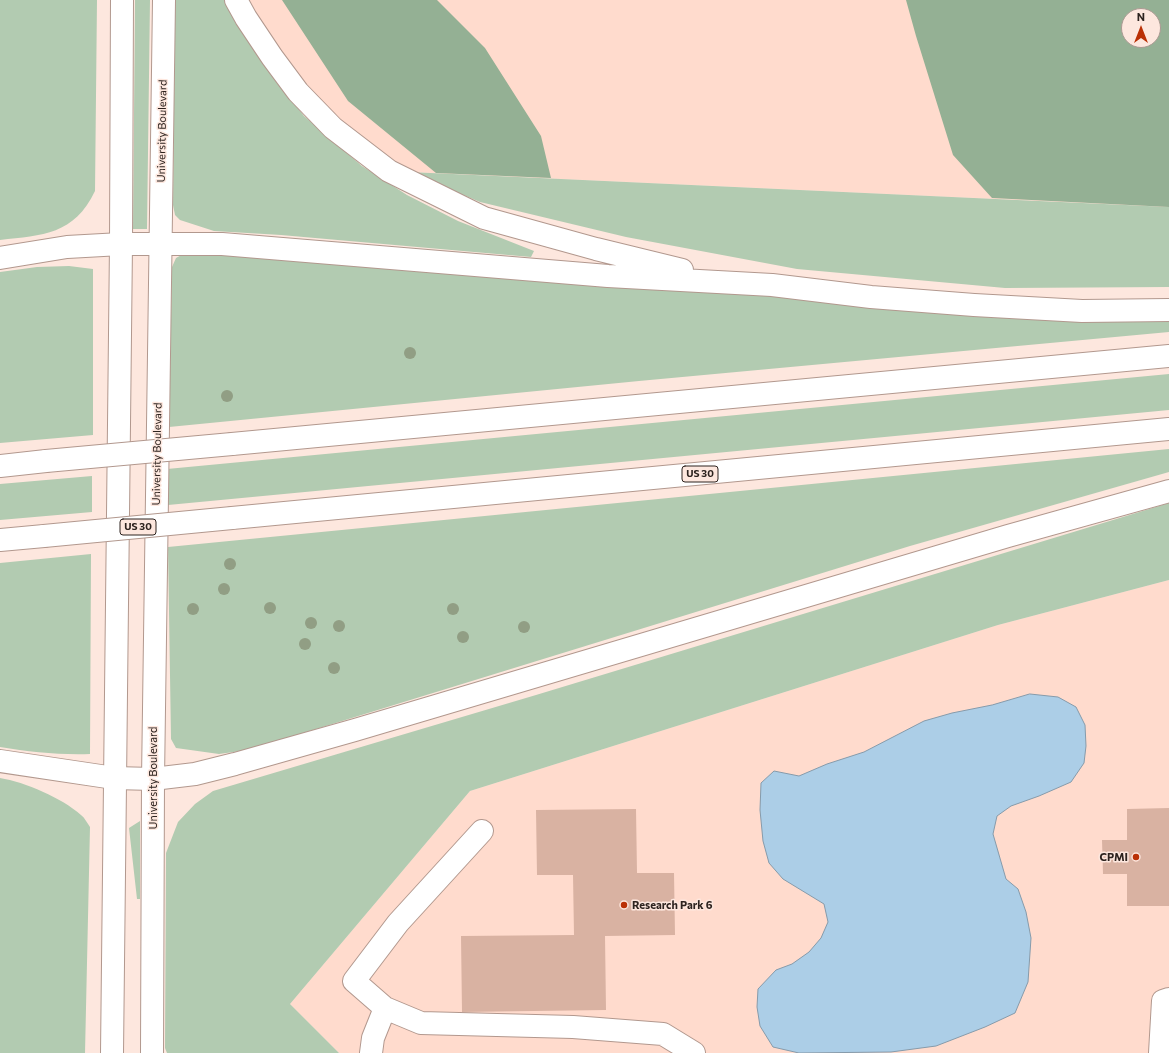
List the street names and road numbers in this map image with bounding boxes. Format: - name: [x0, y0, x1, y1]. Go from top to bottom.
- street label: University Boulevard: [155, 79, 169, 183]
- street label: University Boulevard: [150, 402, 164, 506]
- road number: US 30: [682, 466, 718, 482]
- road number: US 30: [120, 519, 156, 535]
- street label: University Boulevard: [146, 727, 160, 829]

